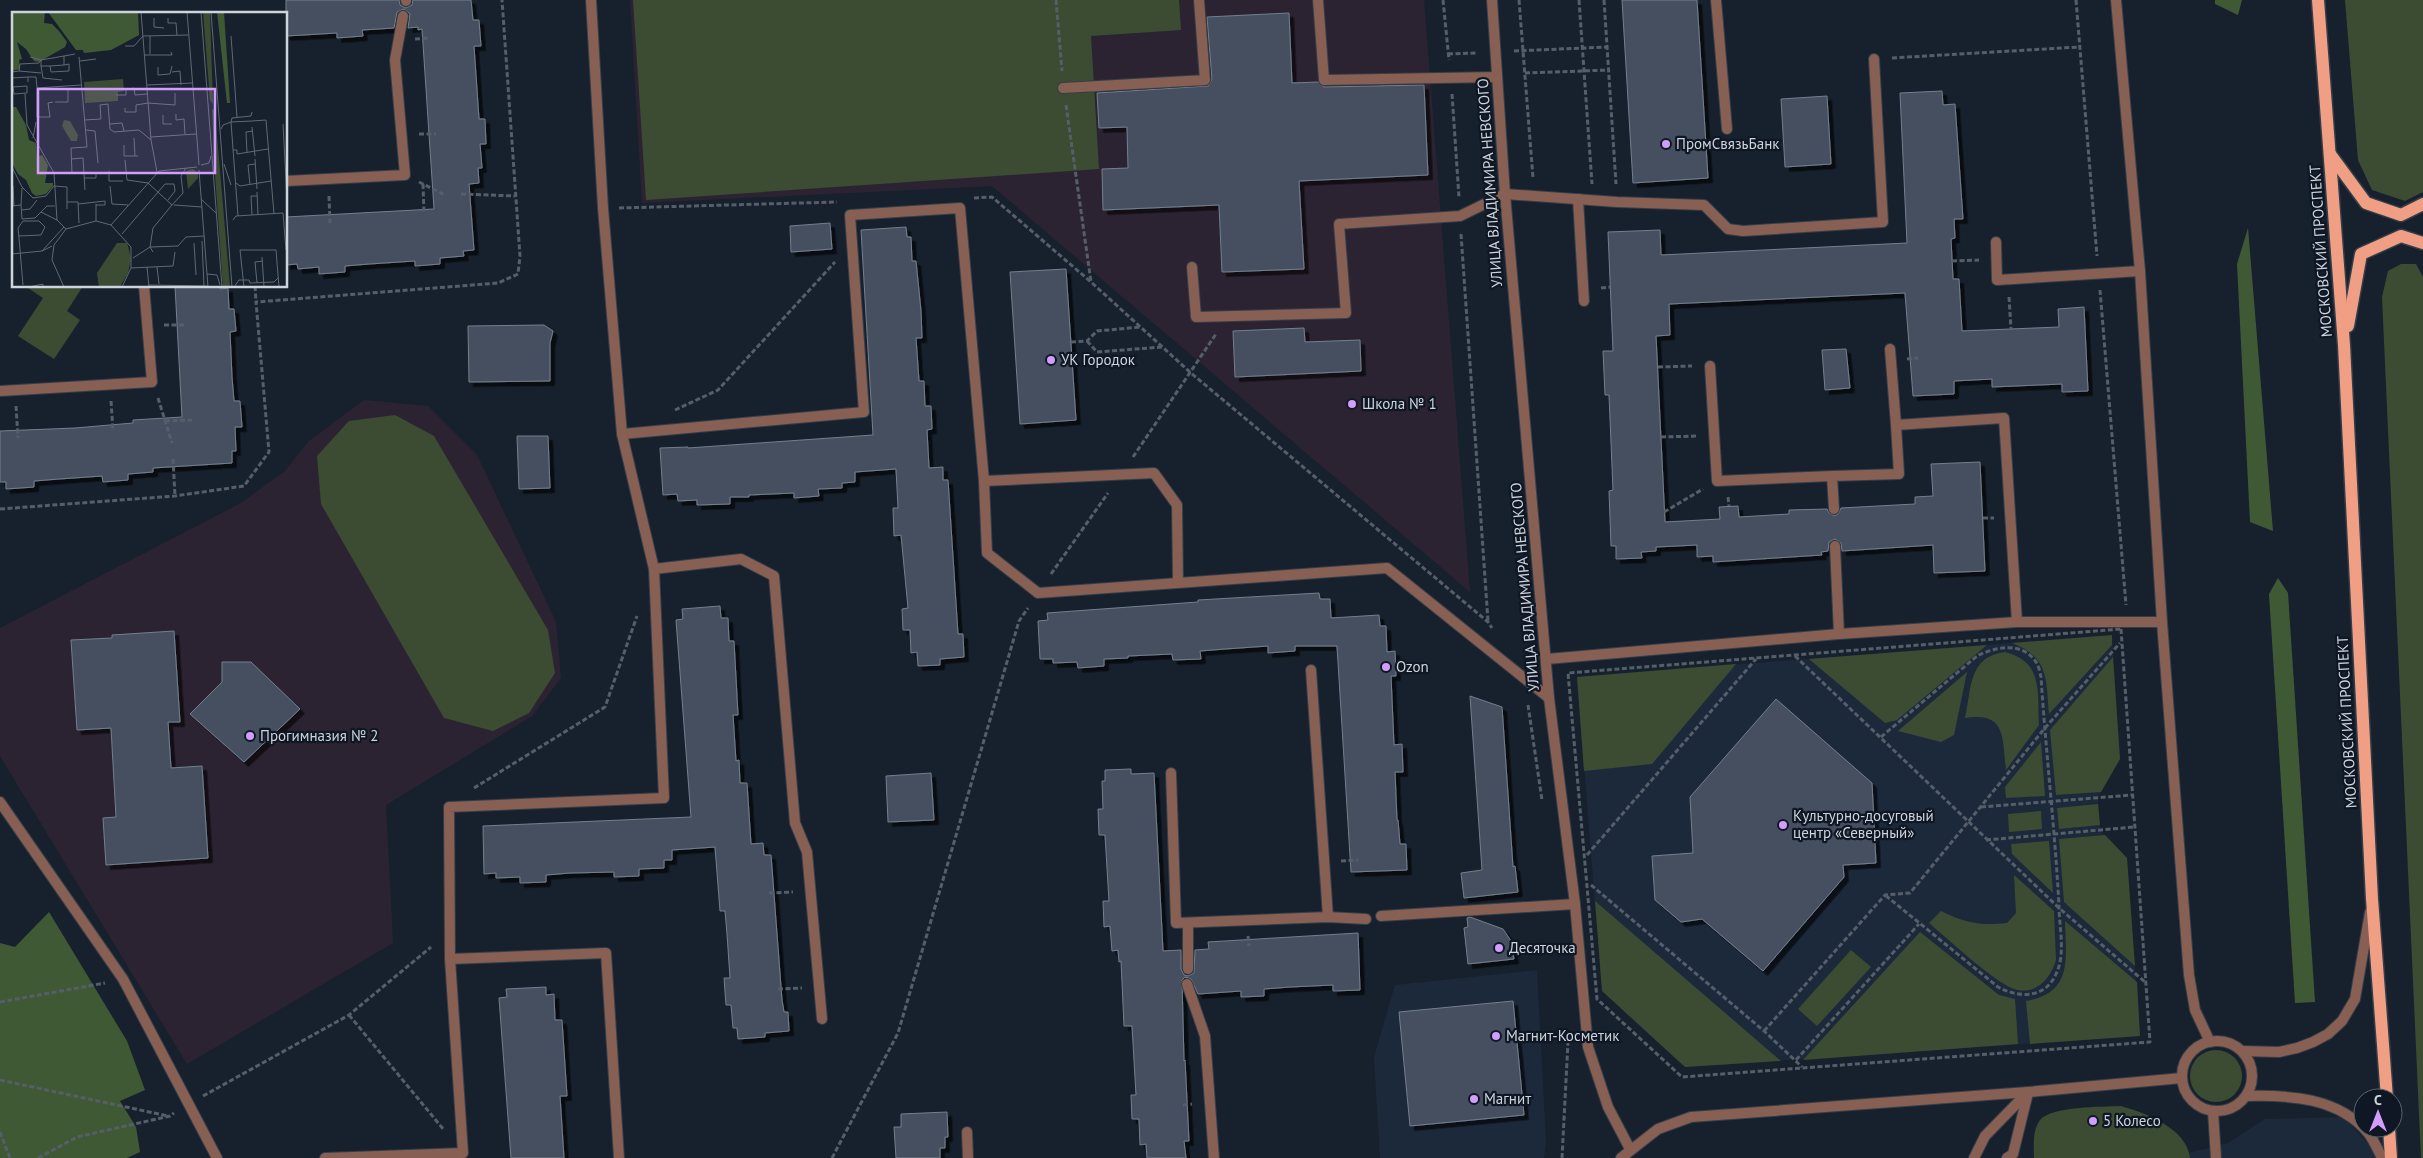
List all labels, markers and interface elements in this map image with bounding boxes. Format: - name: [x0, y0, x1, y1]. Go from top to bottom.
- inset map: [12, 12, 288, 288]
- street label: УЛИЦА ВЛАДИМИРА НЕВСКОГО: [1473, 78, 1506, 288]
- place label: ПромСвязьБанк: [1676, 134, 1780, 153]
- marker: ПромСвязьБанк: [1660, 138, 1672, 150]
- street label: МОСКОВСКИЙ ПРОСПЕКТ: [2305, 164, 2336, 338]
- place label: УК Городок: [1061, 350, 1136, 369]
- marker: УК Городок: [1045, 354, 1057, 366]
- place label: Школа № 1: [1362, 394, 1437, 413]
- marker: Школа № 1: [1346, 398, 1358, 410]
- street label: УЛИЦА ВЛАДИМИРА НЕВСКОГО: [1506, 482, 1543, 692]
- street label: МОСКОВСКИЙ ПРОСПЕКТ: [2332, 635, 2361, 809]
- place label: Ozon: [1396, 657, 1429, 676]
- marker: Ozon: [1380, 661, 1392, 673]
- place label: Прогимназия № 2: [260, 726, 378, 745]
- marker: Прогимназия № 2: [244, 730, 256, 742]
- place label: Культурно-досуговый центр «Северный»: [1793, 806, 1934, 842]
- marker: Культурно-досуговый центр «Северный»: [1777, 819, 1789, 831]
- place label: Десяточка: [1509, 938, 1576, 957]
- marker: Десяточка: [1493, 942, 1505, 954]
- place label: Магнит-Косметик: [1506, 1026, 1620, 1045]
- marker: Магнит-Косметик: [1490, 1030, 1502, 1042]
- north arrow: [2353, 1088, 2403, 1138]
- place label: Магнит: [1484, 1089, 1531, 1108]
- text: С: [2374, 1091, 2382, 1109]
- marker: Магнит: [1468, 1093, 1480, 1105]
- place label: 5 Колесо: [2103, 1111, 2161, 1130]
- marker: 5 Колесо: [2087, 1115, 2099, 1127]

